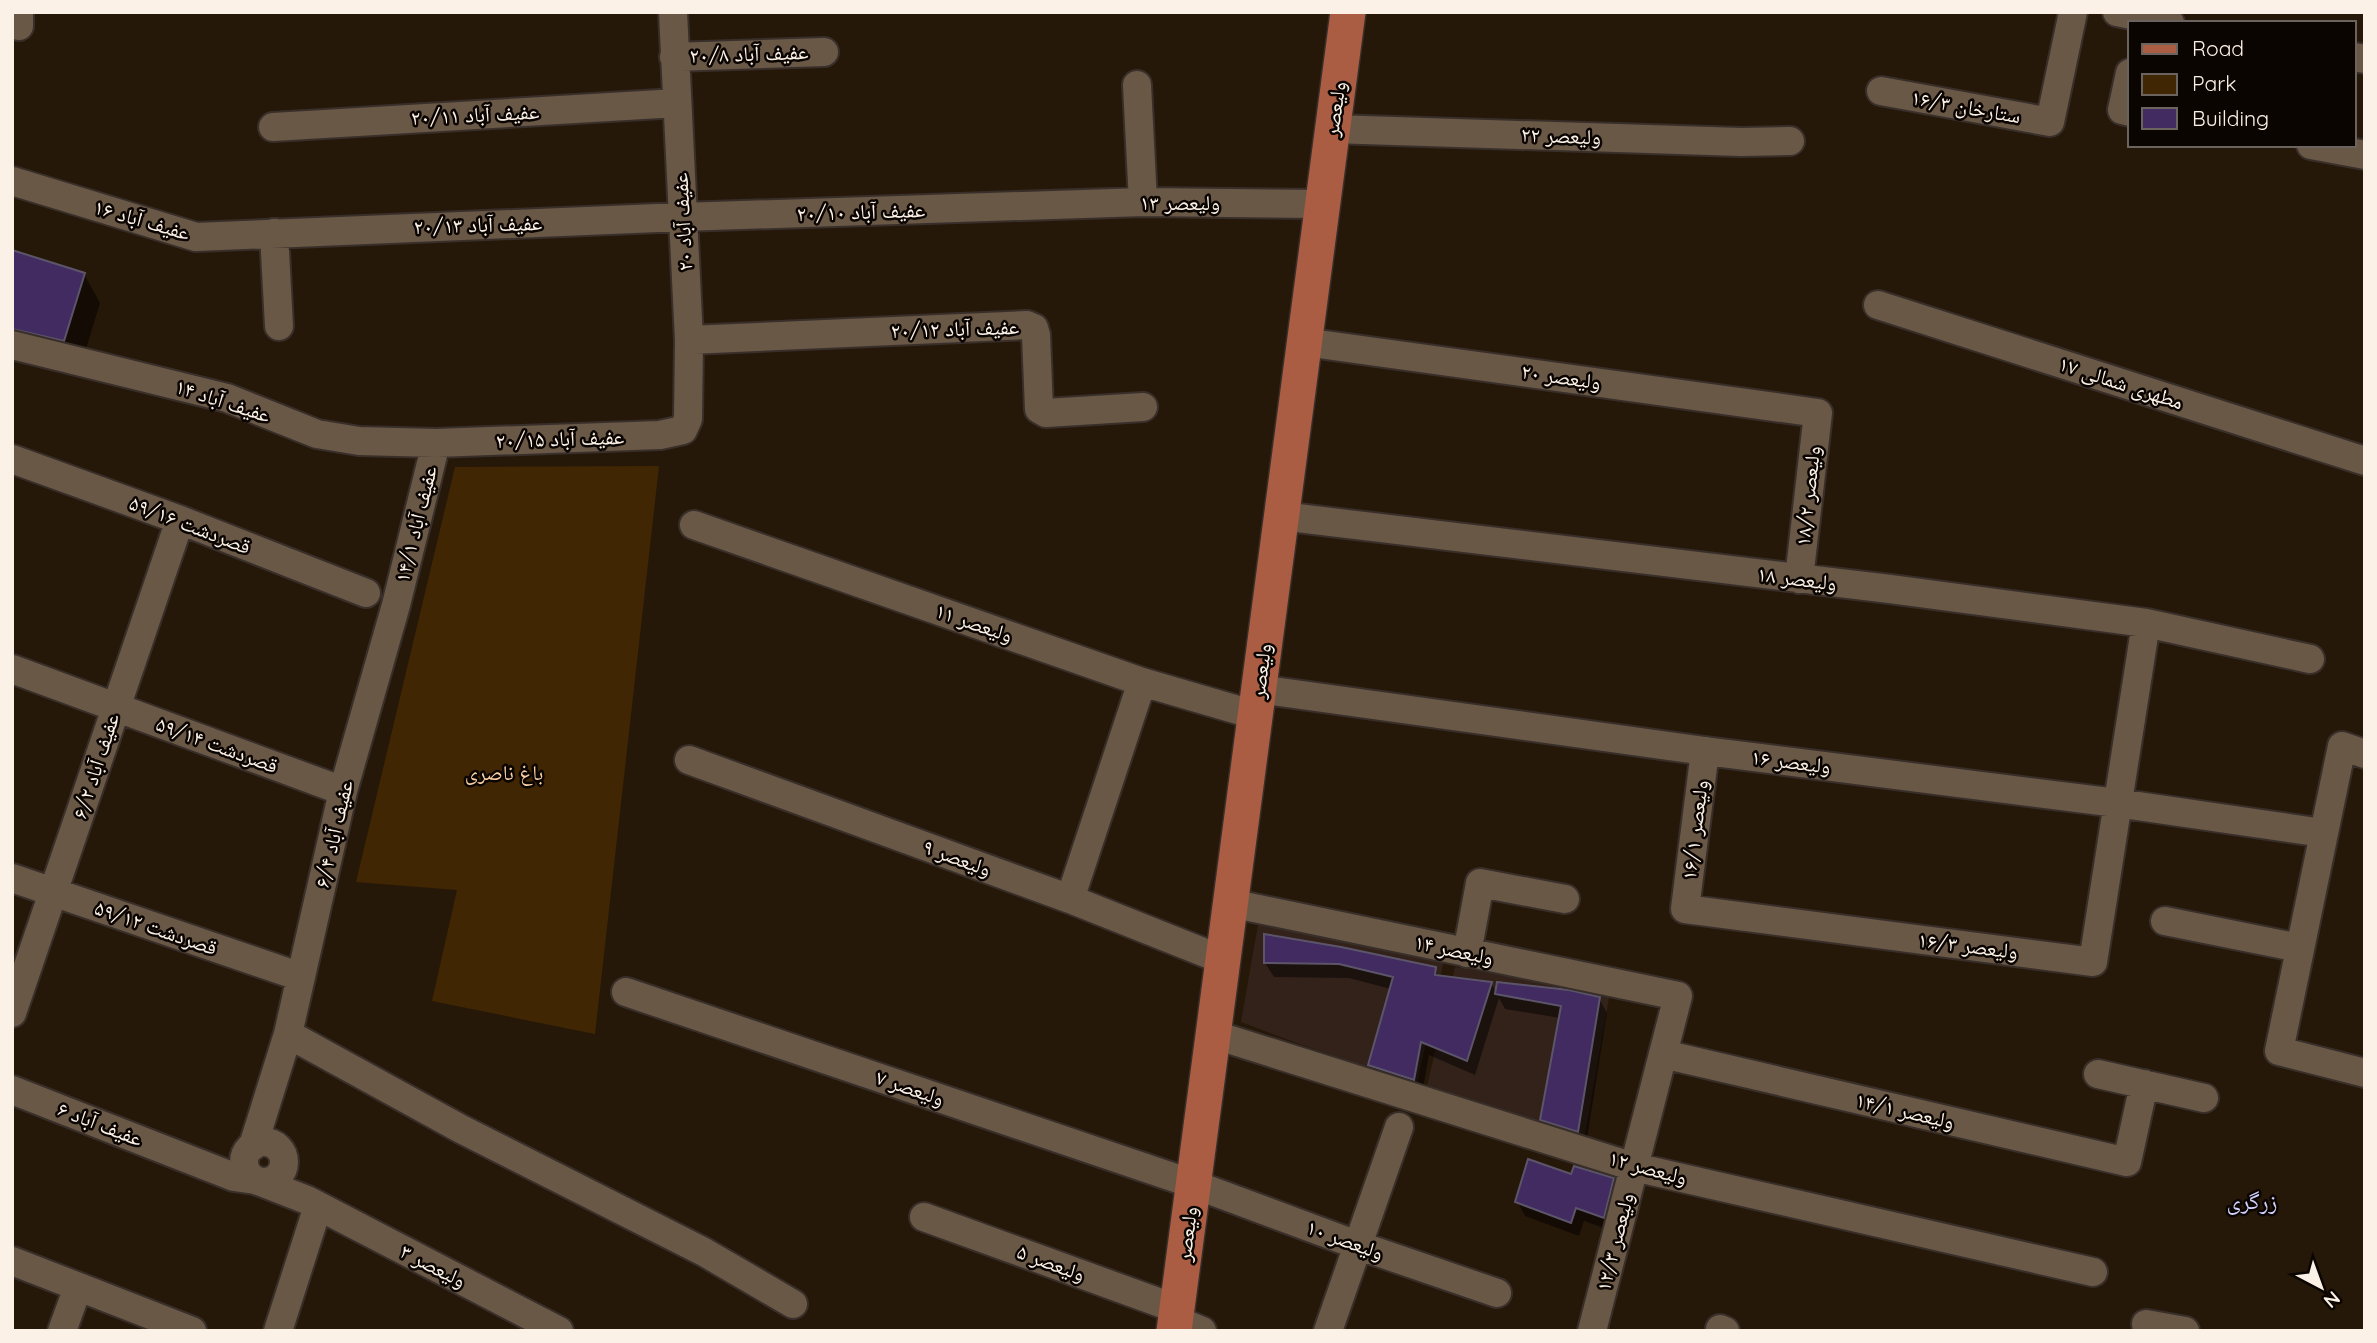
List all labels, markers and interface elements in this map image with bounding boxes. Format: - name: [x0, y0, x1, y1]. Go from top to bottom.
- legend: [2128, 21, 2356, 147]
- text: Road: [2192, 35, 2244, 61]
- street label: عفیف آباد ۲۰/۸: [689, 38, 809, 68]
- text: Park: [2192, 70, 2236, 96]
- street label: ولیعصر: [1317, 80, 1351, 139]
- street label: ۱۶/۳ ستارخان: [1909, 84, 2023, 128]
- street label: عفیف آباد ۲۰/۱۱: [410, 98, 540, 130]
- text: Building: [2192, 105, 2269, 131]
- street label: ۲۲ ولیعصر: [1521, 121, 1601, 149]
- street label: عفیف آباد ۲۰: [666, 172, 698, 272]
- street label: ۱۳ ولیعصر: [1140, 189, 1220, 215]
- street label: عفیف آباد ۱۶: [91, 193, 194, 245]
- street label: عفیف آباد ۲۰/۱۰: [796, 196, 926, 226]
- street label: عفیف آباد ۲۰/۱۳: [413, 209, 543, 239]
- street label: عفیف آباد ۲۰/۱۲: [890, 313, 1020, 343]
- street label: ۱۷ مطهری شمالی: [2056, 350, 2187, 415]
- street label: ۲۰ ولیعصر: [1520, 358, 1603, 394]
- street label: عفیف آباد ۱۴: [172, 372, 275, 428]
- street label: عفیف آباد ۲۰/۱۵: [495, 423, 625, 453]
- street label: ۱۸/۲ ولیعصر: [1789, 445, 1825, 547]
- street label: عفیف آباد ۱۴/۱: [388, 463, 442, 585]
- street label: ۵۹/۱۶ قصردشت: [126, 489, 255, 559]
- street label: ۱۸ ولیعصر: [1756, 560, 1838, 596]
- street label: ۱۱ ولیعصر: [932, 597, 1016, 647]
- street label: ولیعصر: [1244, 642, 1276, 701]
- street label: عفیف آباد ۶/۲: [66, 709, 124, 822]
- street label: ۵۹/۱۴ قصردشت: [153, 710, 282, 778]
- street label: ۱۶ ولیعصر: [1750, 743, 1832, 779]
- park label: باغ ناصری: [465, 759, 543, 786]
- street label: عفیف آباد ۶/۴: [308, 777, 358, 890]
- street label: ۱۶/۱ ولیعصر: [1675, 778, 1713, 881]
- street label: ۹ ولیعصر: [920, 833, 995, 881]
- street label: ۵۹/۱۲ قصردشت: [92, 894, 221, 960]
- street label: ۱۶/۳ ولیعصر: [1917, 926, 2020, 964]
- street label: ۱۴ ولیعصر: [1412, 928, 1496, 970]
- street label: ۷ ولیعصر: [873, 1063, 948, 1111]
- street label: ۱۴/۱ ولیعصر: [1853, 1086, 1957, 1134]
- street label: عفیف آباد ۶: [54, 1095, 147, 1151]
- street label: ۱۲ ولیعصر: [1606, 1144, 1690, 1190]
- district label: زرگری: [2227, 1186, 2277, 1215]
- street label: ۱۲/۳ ولیعصر: [1589, 1190, 1639, 1294]
- street label: ولیعصر: [1170, 1205, 1202, 1264]
- street label: ۱۰ ولیعصر: [1303, 1213, 1387, 1265]
- street label: ۳ ولیعصر: [396, 1238, 471, 1293]
- street label: ۵ ولیعصر: [1014, 1238, 1089, 1286]
- north arrow: [2286, 1252, 2356, 1322]
- text: N: [2319, 1286, 2345, 1313]

